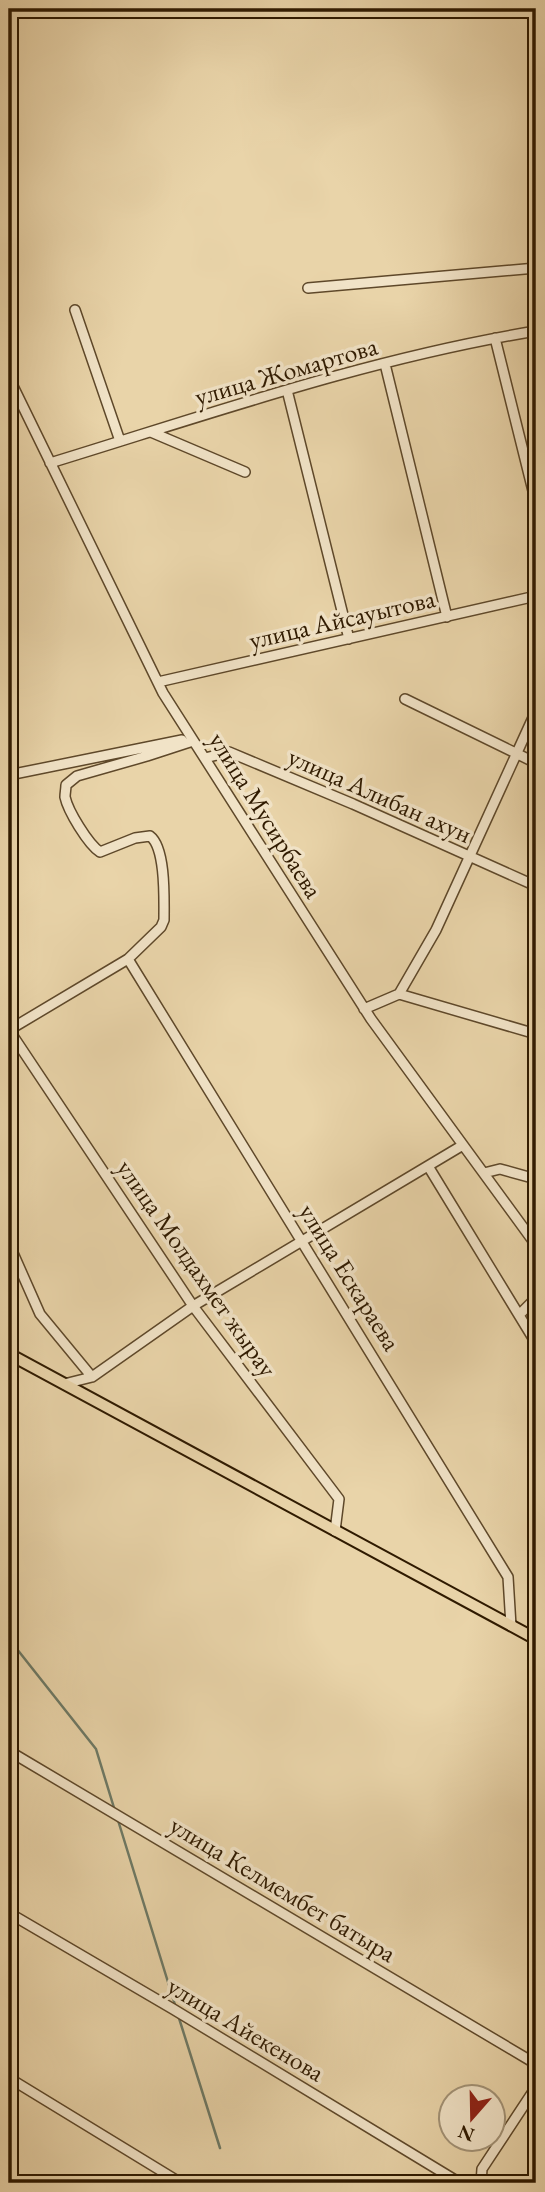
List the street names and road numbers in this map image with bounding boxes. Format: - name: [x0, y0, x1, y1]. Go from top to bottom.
- street label: улица Жомартова: [191, 328, 382, 413]
- street label: улица Айсауытова: [246, 581, 439, 657]
- street label: улица Мусирбаева: [201, 725, 331, 905]
- street label: улица Алибан ахун: [283, 739, 477, 851]
- street label: улица Молдахмет жырау: [109, 1153, 285, 1384]
- street label: улица Ескараева: [291, 1197, 409, 1358]
- street label: улица Келмембет батыра: [164, 1808, 403, 1970]
- street label: улица Айекенова: [161, 1969, 331, 2090]

